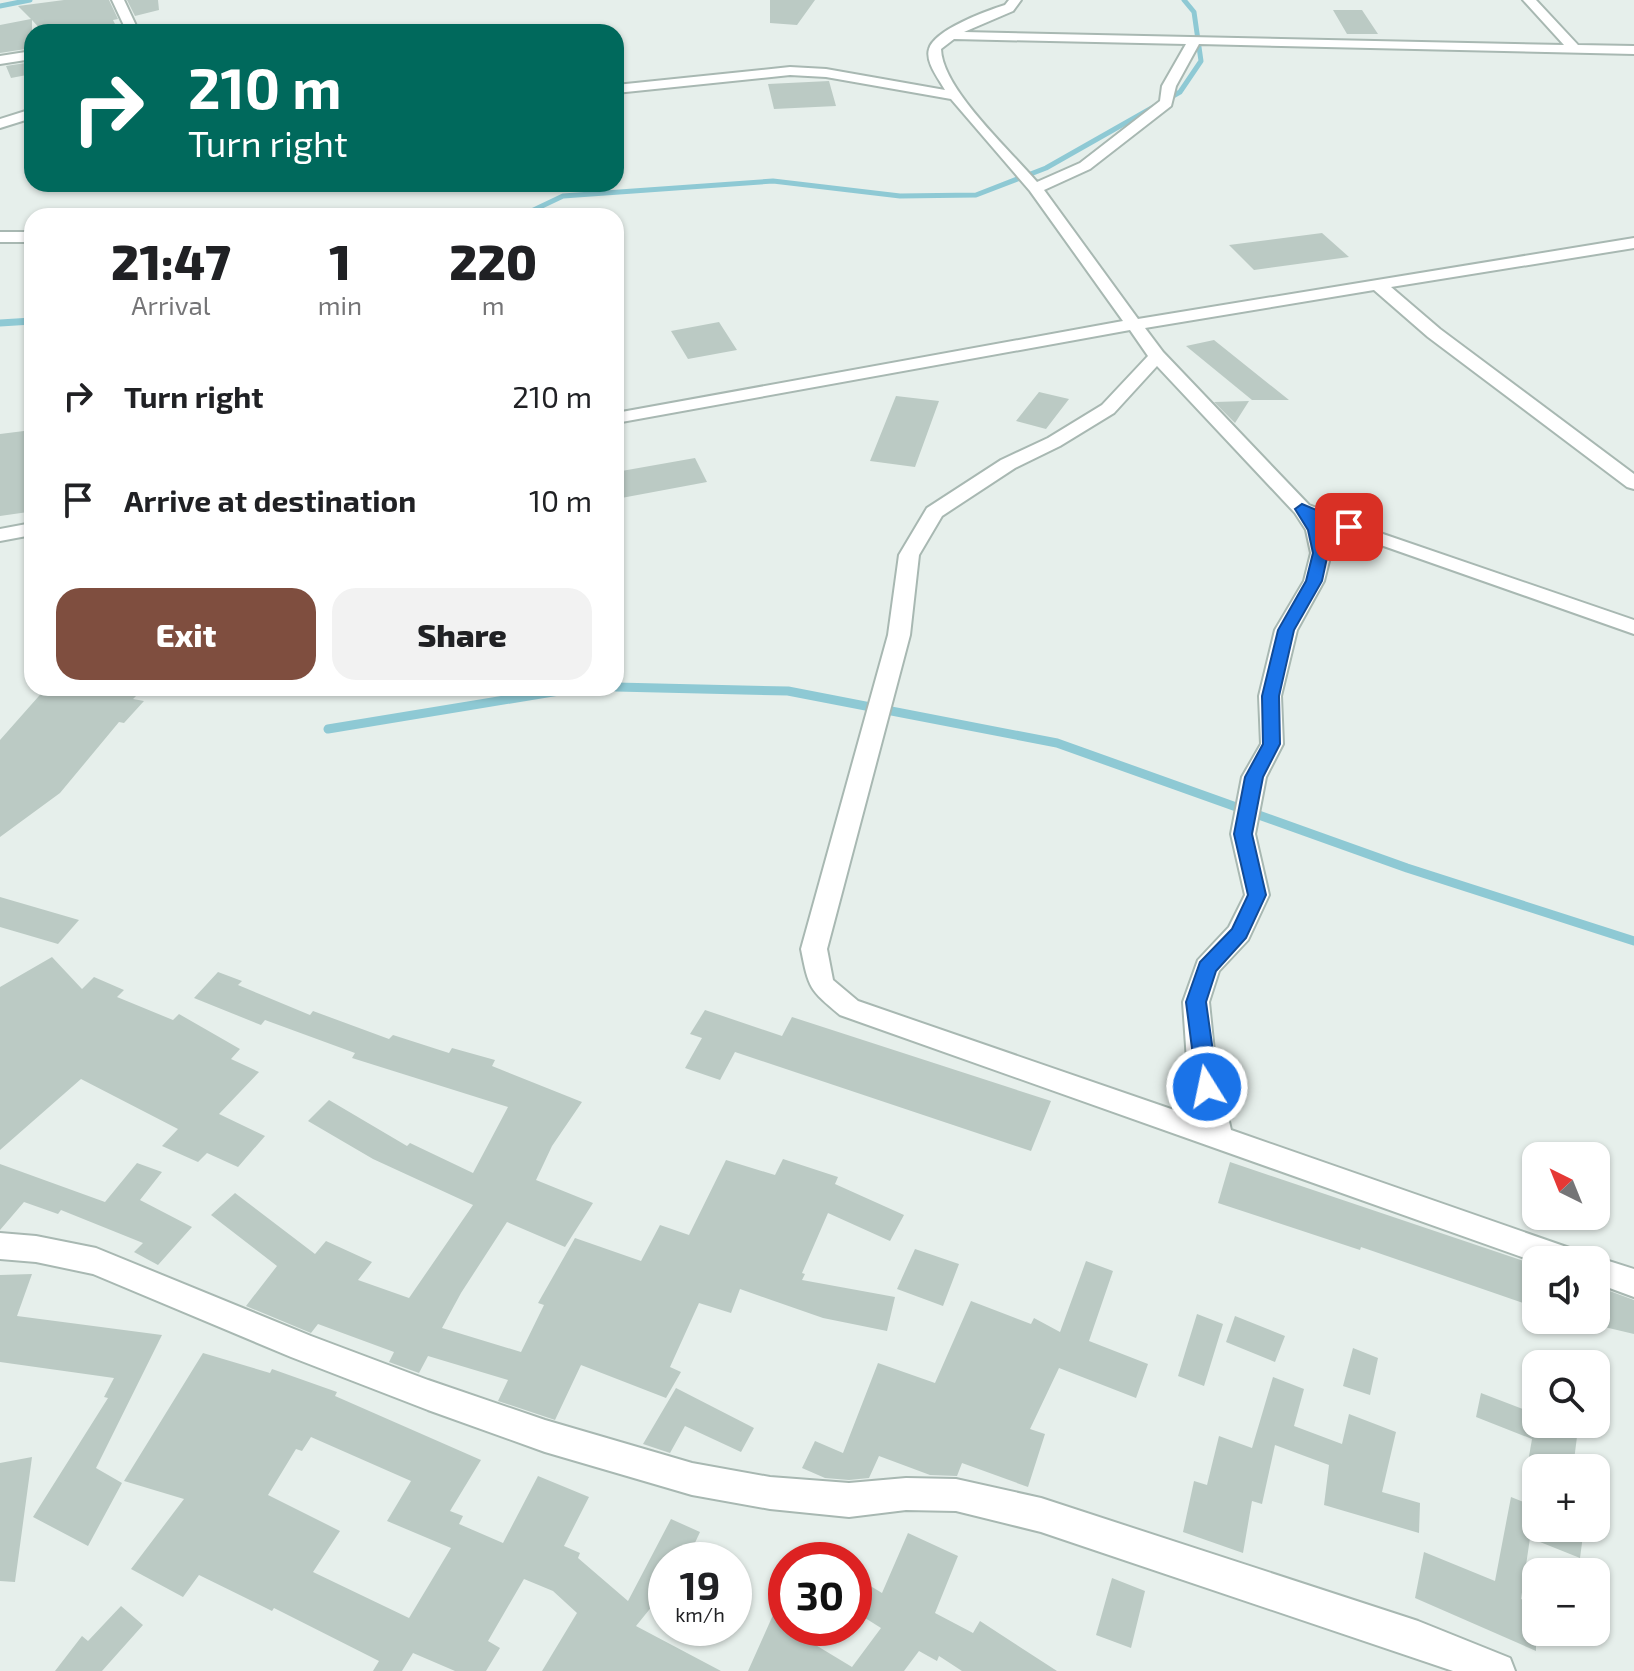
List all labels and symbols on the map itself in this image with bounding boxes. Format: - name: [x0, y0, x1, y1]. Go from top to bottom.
- pin: [1315, 493, 1383, 561]
- position arrow: [1165, 1045, 1249, 1129]
- north arrow: [1522, 1142, 1610, 1230]
- speed limit sign: 30: [768, 1542, 872, 1646]

